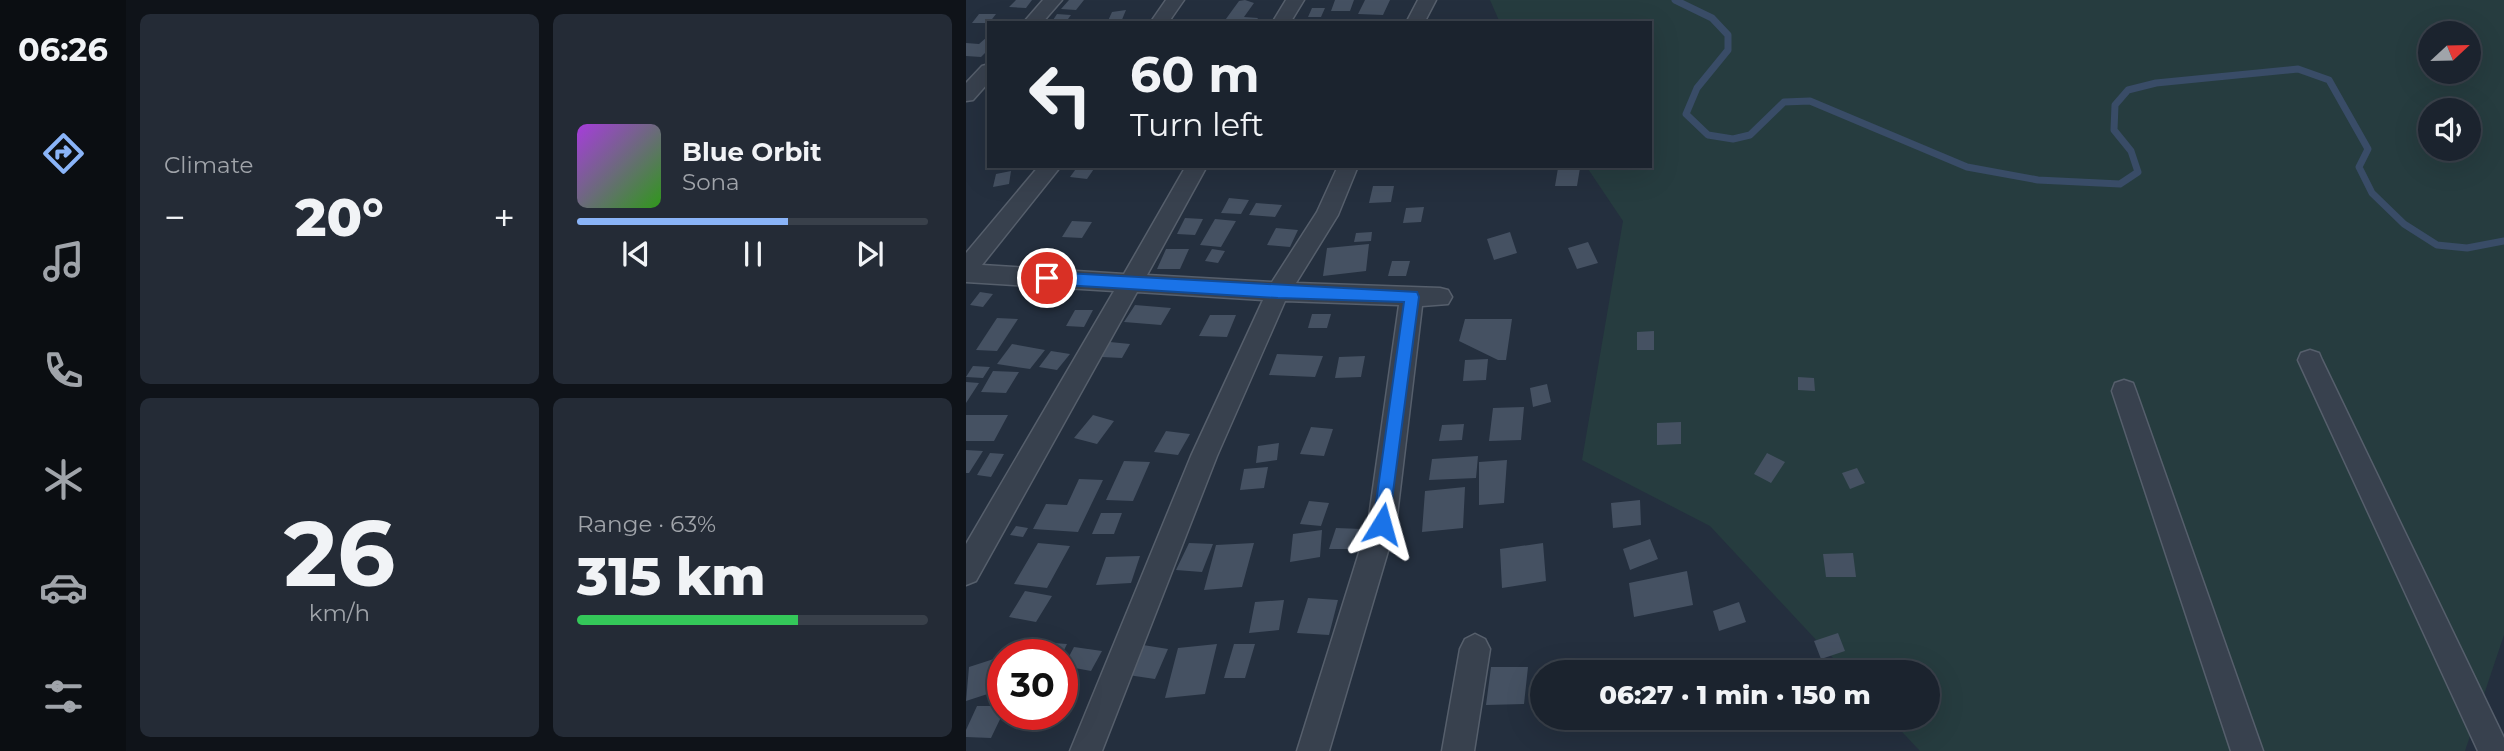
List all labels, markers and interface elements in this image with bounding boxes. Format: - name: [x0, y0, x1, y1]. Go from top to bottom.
- north arrow: [2418, 21, 2482, 84]
- map controls: [2418, 21, 2481, 161]
- text: 06:26: [18, 30, 108, 69]
- text: 60 m: [1130, 45, 1260, 104]
- icon: left: [1015, 49, 1106, 140]
- button: sound: [2418, 98, 2481, 161]
- text: Turn left: [1130, 105, 1264, 144]
- icon: directions: [39, 129, 88, 178]
- text: Blue Orbit: [682, 136, 821, 168]
- text: Climate: [164, 151, 253, 179]
- text: Sona: [682, 168, 740, 196]
- text: 20°: [295, 186, 384, 249]
- text: −: [164, 194, 186, 241]
- text: +: [493, 194, 515, 241]
- icon: previous: [617, 235, 655, 273]
- icon: pause: [734, 235, 772, 273]
- icon: next: [851, 235, 889, 273]
- icon: music: [39, 237, 88, 286]
- pin: [1017, 248, 1077, 308]
- icon: arrive: [1028, 259, 1066, 297]
- icon: phone: [39, 346, 88, 395]
- icon: climate: [39, 455, 88, 504]
- position arrow: [1345, 487, 1419, 561]
- text: 26: [284, 498, 395, 609]
- text: Range · 63%: [577, 510, 716, 538]
- text: 315 km: [577, 545, 766, 608]
- icon: car: [39, 563, 88, 612]
- text: km/h: [309, 599, 370, 627]
- speed limit sign: 30: [987, 639, 1078, 730]
- icon: filters: [39, 672, 88, 721]
- text: 06:27 · 1 min · 150 m: [1599, 679, 1871, 711]

